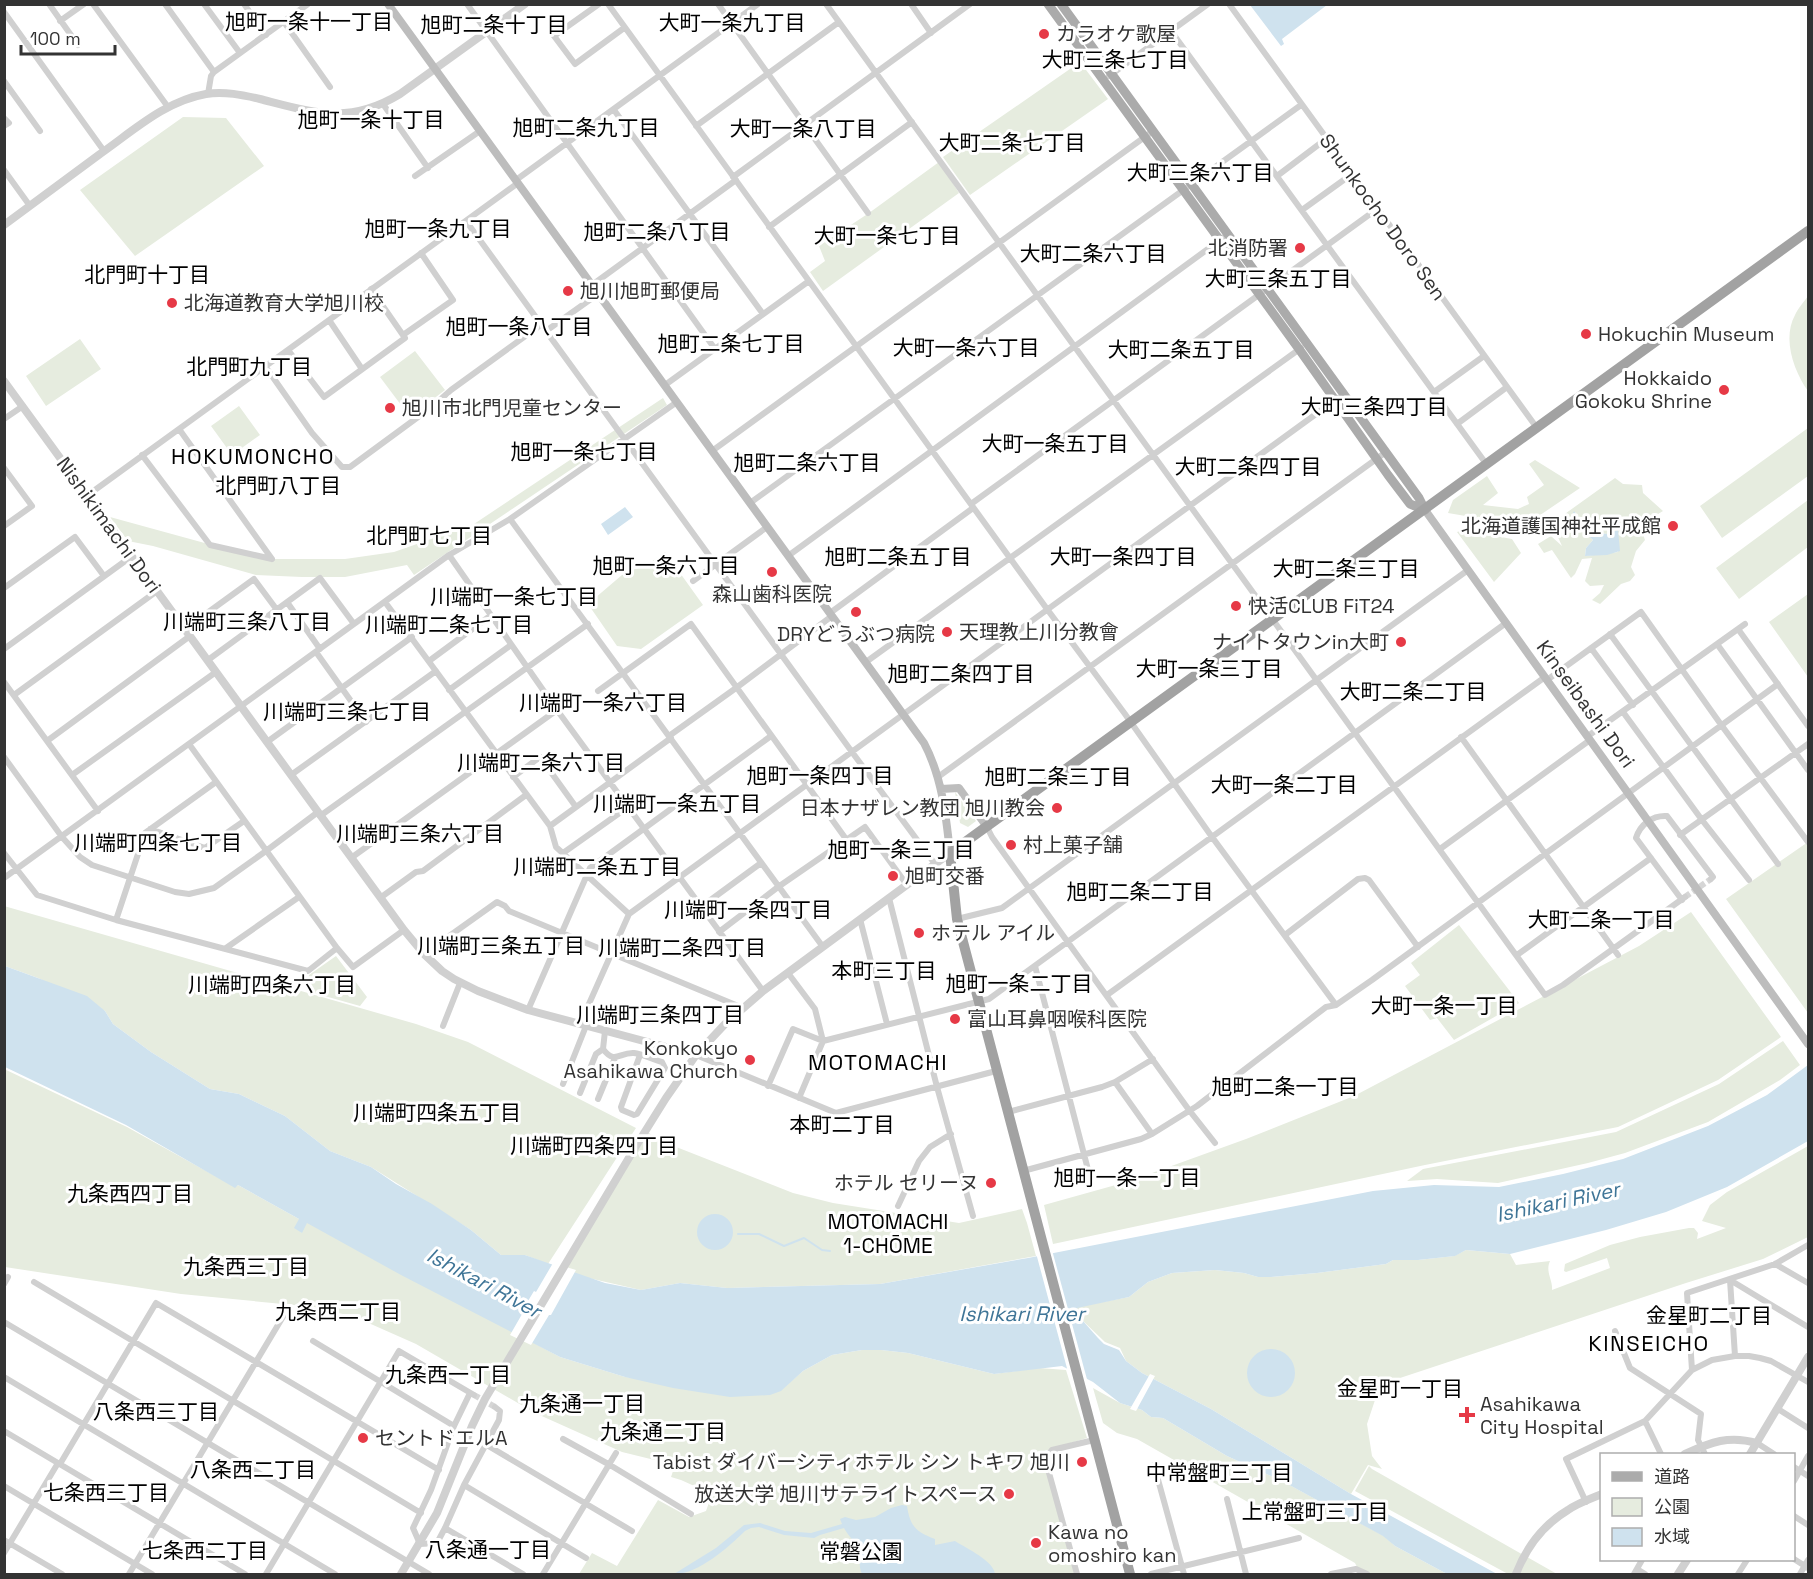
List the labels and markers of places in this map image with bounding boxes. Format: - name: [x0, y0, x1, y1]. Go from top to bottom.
- place label: カラオケ歌屋: [1056, 21, 1176, 47]
- marker: カラオケ歌屋: [1037, 27, 1051, 41]
- place label: 北消防署: [1208, 235, 1288, 261]
- marker: 北消防署: [1293, 241, 1307, 255]
- place label: 旭川旭町郵便局: [580, 278, 720, 304]
- marker: 旭川旭町郵便局: [561, 284, 575, 298]
- place label: 北海道教育大学旭川校: [184, 290, 384, 316]
- marker: 北海道教育大学旭川校: [165, 296, 179, 310]
- place label: Hokuchin Museum: [1598, 321, 1774, 347]
- marker: Hokuchin Museum: [1579, 327, 1593, 341]
- place label: Hokkaido Gokoku Shrine: [1575, 365, 1712, 414]
- marker: Hokkaido Gokoku Shrine: [1717, 383, 1731, 397]
- place label: 旭川市北門児童センター: [402, 395, 622, 421]
- marker: 旭川市北門児童センター: [383, 401, 397, 415]
- place label: 北海道護国神社平成館: [1461, 513, 1661, 539]
- marker: 北海道護国神社平成館: [1666, 519, 1680, 533]
- marker: 森山歯科医院: [765, 565, 779, 579]
- place label: 森山歯科医院: [712, 581, 832, 607]
- place label: 快活CLUB FiT24: [1248, 593, 1395, 619]
- marker: 快活CLUB FiT24: [1229, 599, 1243, 613]
- marker: DRYどうぶつ病院: [849, 605, 863, 619]
- place label: 天理教上川分教會: [959, 619, 1119, 645]
- place label: DRYどうぶつ病院: [777, 621, 935, 647]
- marker: 天理教上川分教會: [940, 625, 954, 639]
- place label: ナイトタウンin大町: [1212, 629, 1389, 655]
- marker: ナイトタウンin大町: [1394, 635, 1408, 649]
- place label: 日本ナザレン教団 旭川教会: [800, 795, 1045, 821]
- marker: 日本ナザレン教団 旭川教会: [1050, 801, 1064, 815]
- place label: 村上菓子舗: [1023, 832, 1123, 858]
- marker: 村上菓子舗: [1004, 838, 1018, 852]
- place label: 旭町交番: [905, 863, 985, 889]
- marker: 旭町交番: [886, 869, 900, 883]
- place label: ホテル アイル: [931, 920, 1055, 946]
- marker: ホテル アイル: [912, 926, 926, 940]
- place label: 富山耳鼻咽喉科医院: [967, 1006, 1147, 1032]
- marker: 富山耳鼻咽喉科医院: [948, 1012, 962, 1026]
- place label: Konkokyo Asahikawa Church: [563, 1035, 738, 1084]
- marker: Konkokyo Asahikawa Church: [743, 1053, 757, 1067]
- place label: ホテル セリーヌ: [834, 1170, 979, 1196]
- marker: ホテル セリーヌ: [984, 1176, 998, 1190]
- place label: Asahikawa City Hospital: [1480, 1391, 1604, 1440]
- marker: Asahikawa City Hospital: [1458, 1406, 1476, 1424]
- place label: セントドエルA: [375, 1425, 508, 1451]
- marker: セントドエルA: [356, 1431, 370, 1445]
- place label: Tabist ダイバーシティホテル シン トキワ 旭川: [653, 1449, 1070, 1475]
- marker: Tabist ダイバーシティホテル シン トキワ 旭川: [1075, 1455, 1089, 1469]
- place label: 放送大学 旭川サテライトスペース: [694, 1481, 997, 1507]
- marker: 放送大学 旭川サテライトスペース: [1002, 1487, 1016, 1501]
- place label: Kawa no omoshiro kan: [1048, 1519, 1177, 1568]
- marker: Kawa no omoshiro kan: [1029, 1536, 1043, 1550]

